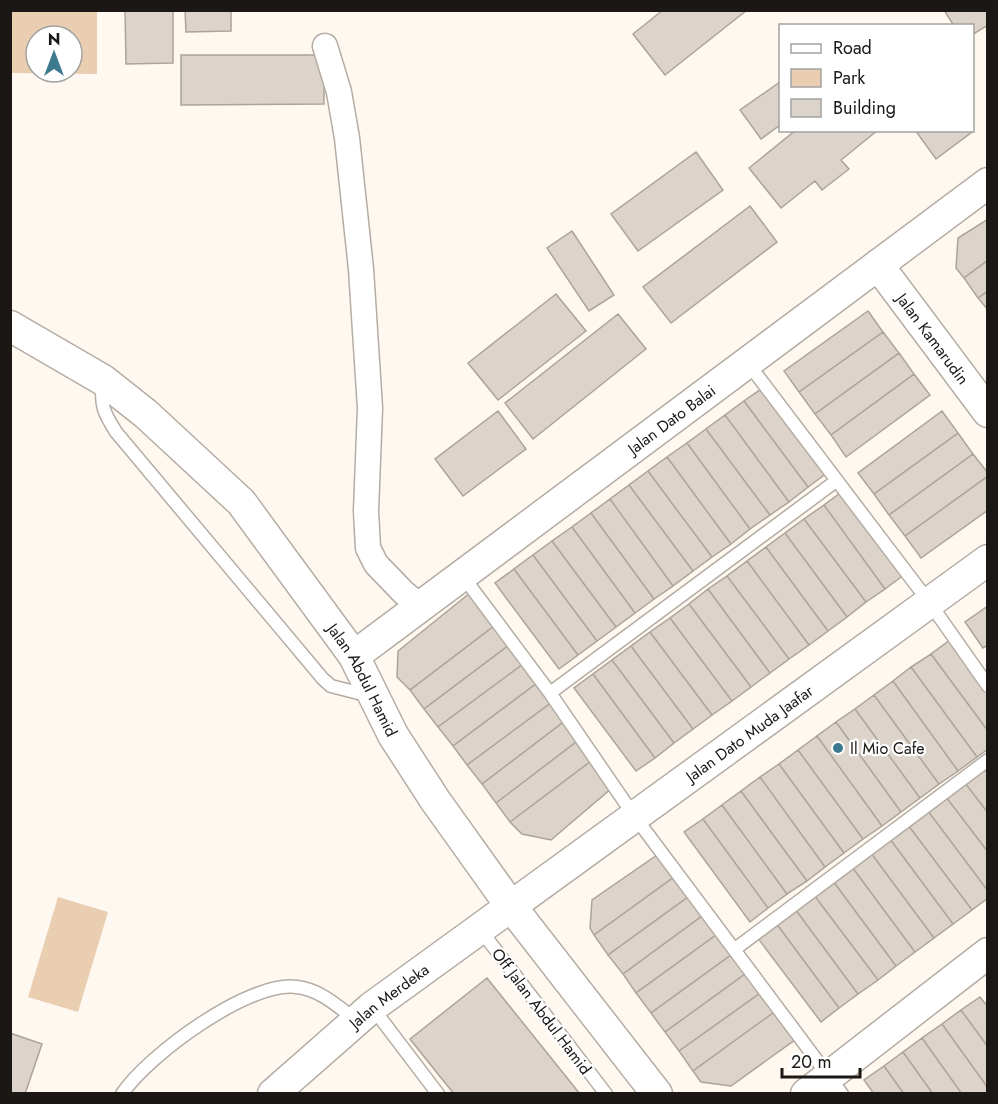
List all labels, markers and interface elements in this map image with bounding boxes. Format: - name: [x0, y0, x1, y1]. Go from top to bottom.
- north arrow: [24, 24, 84, 84]
- legend: [779, 24, 974, 132]
- text: N: [48, 28, 60, 51]
- text: Road: [833, 35, 872, 61]
- text: Park: [833, 65, 865, 91]
- text: Building: [833, 95, 896, 121]
- street label: Jalan Kamarudin: [890, 287, 974, 389]
- street label: Jalan Dato Balai: [621, 379, 720, 461]
- street label: Jalan Abdul Hamid: [321, 617, 403, 741]
- street label: Jalan Dato Muda Jaafar: [680, 679, 818, 789]
- place label: Il Mio Cafe: [850, 737, 925, 760]
- marker: Il Mio Cafe: [831, 741, 845, 755]
- street label: Off Jalan Abdul Hamid: [486, 943, 597, 1079]
- street label: Jalan Merdeka: [343, 958, 434, 1035]
- scale bar: [782, 1041, 860, 1079]
- text: 20 m: [791, 1049, 831, 1075]

